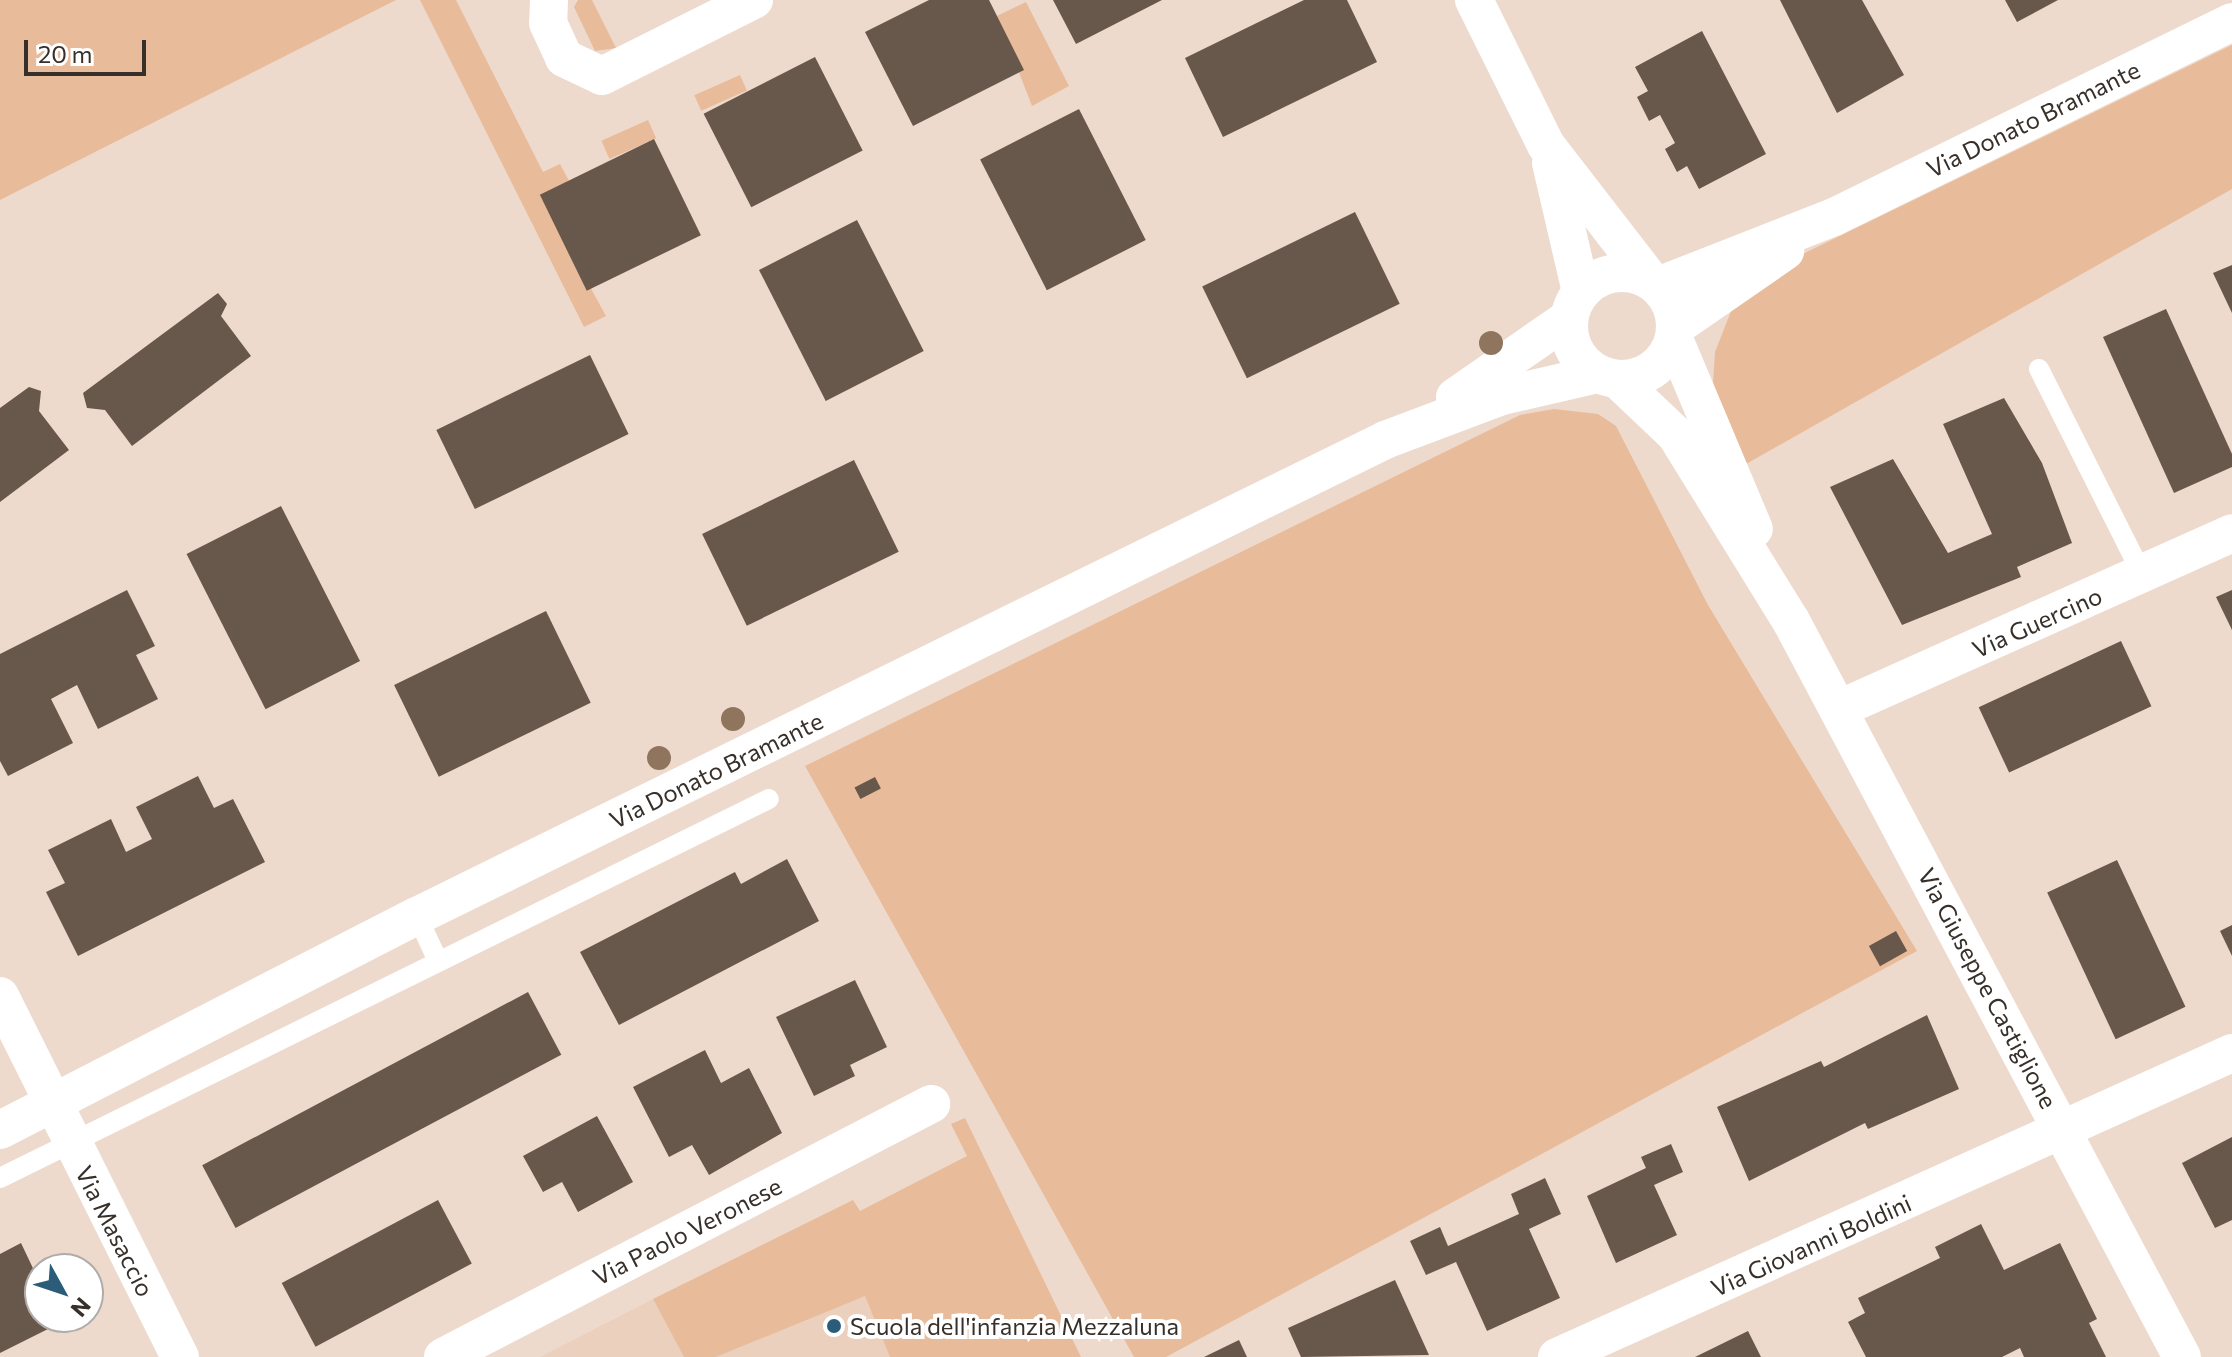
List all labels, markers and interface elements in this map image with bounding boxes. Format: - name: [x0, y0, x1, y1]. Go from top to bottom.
- scale bar: [28, 24, 150, 74]
- text: 20 m: [38, 39, 92, 68]
- street label: Via Donato Bramante: [1922, 55, 2144, 183]
- street label: Via Guercino: [1968, 581, 2106, 663]
- street label: Via Donato Bramante: [605, 706, 827, 834]
- street label: Via Giuseppe Castiglione: [1912, 863, 2064, 1113]
- street label: Via Masaccio: [70, 1161, 160, 1301]
- street label: Via Paolo Veronese: [588, 1171, 786, 1291]
- street label: Via Giovanni Boldini: [1706, 1188, 1916, 1302]
- north arrow: [24, 1253, 104, 1333]
- text: N: [66, 1292, 97, 1322]
- place label: Scuola dell'infanzia Mezzaluna: [850, 1312, 1179, 1340]
- marker: Scuola dell'infanzia Mezzaluna: [825, 1317, 843, 1335]

